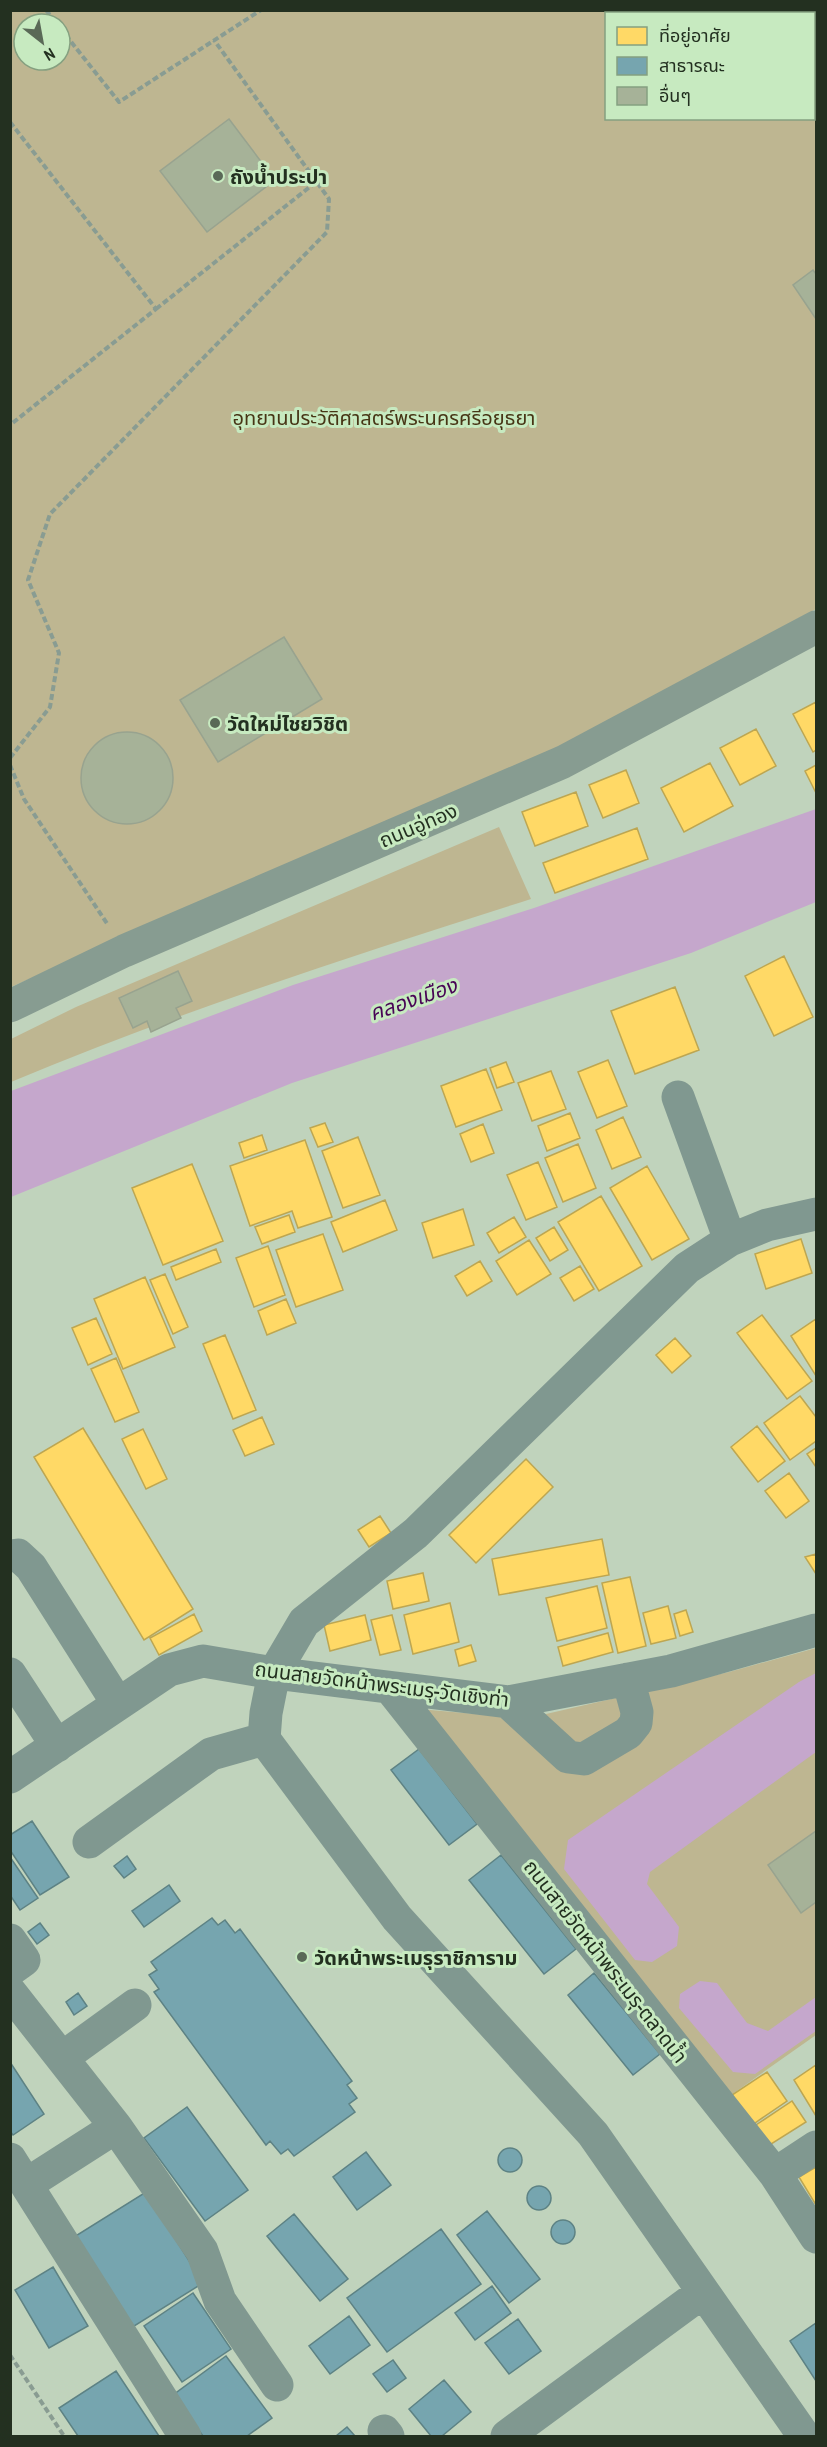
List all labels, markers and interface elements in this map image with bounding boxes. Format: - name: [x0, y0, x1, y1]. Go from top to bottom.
- north arrow: [12, 12, 72, 72]
- legend: [605, 12, 815, 120]
- text: ที่อยู่อาศัย: [659, 23, 731, 48]
- text: N: [40, 43, 59, 67]
- text: สาธารณะ: [659, 53, 725, 78]
- text: อื่นๆ: [659, 83, 691, 108]
- place label: ถังน้ำประปา: [230, 163, 327, 190]
- marker: ถังน้ำประปา: [211, 169, 225, 183]
- park label: อุทยานประวัติศาสตร์พระนครศรีอยุธยา: [233, 404, 535, 431]
- place label: วัดใหม่ไชยวิชิต: [227, 710, 348, 737]
- marker: วัดใหม่ไชยวิชิต: [208, 716, 222, 730]
- street label: ถนนอู่ทอง: [375, 796, 461, 854]
- water label: คลองเมือง: [365, 970, 462, 1027]
- street label: ถนนสายวัดหน้าพระเมรุ-วัดเชิงท่า: [253, 1655, 511, 1713]
- street label: ถนนสายวัดหน้าพระเมรุ-ตลาดน้ำ: [518, 1854, 694, 2068]
- place label: วัดหน้าพระเมรุราชิการาม: [314, 1944, 517, 1971]
- marker: วัดหน้าพระเมรุราชิการาม: [295, 1950, 309, 1964]

